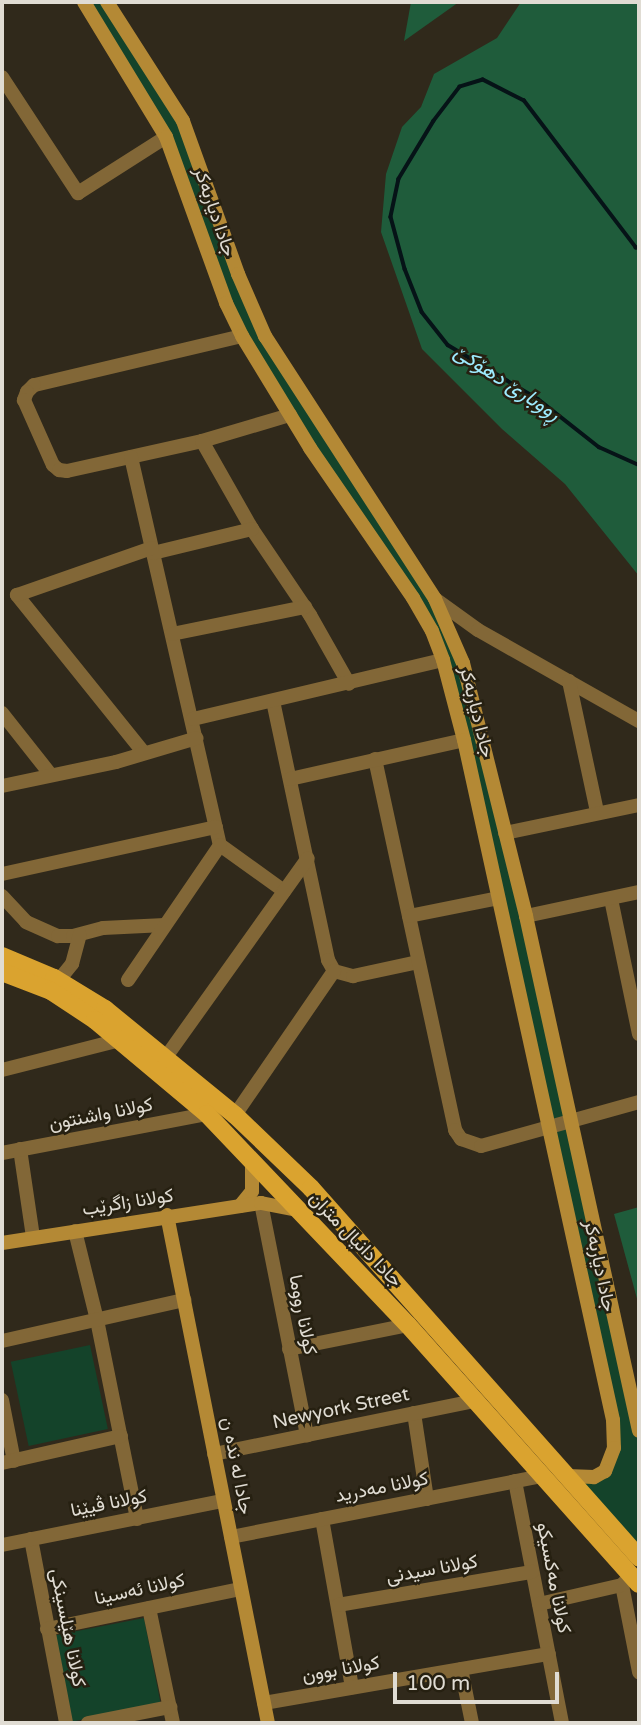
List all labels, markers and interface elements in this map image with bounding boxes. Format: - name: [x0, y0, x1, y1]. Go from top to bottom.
- street label: جادا دیاربه‌كر: [188, 164, 240, 260]
- water label: ڕووبارێ دهۆكێ: [449, 339, 565, 427]
- street label: جادا دیاربه‌كر: [454, 664, 498, 760]
- street label: كولانا واشنتون: [47, 1094, 155, 1136]
- street label: كولانا زاگرێب: [81, 1185, 175, 1221]
- street label: جادا دانيال متران: [304, 1187, 406, 1293]
- street label: جادا دیاربه‌كر: [578, 1218, 620, 1314]
- street label: كولانا رووما: [283, 1273, 321, 1357]
- street label: Newyork Street: [271, 1383, 411, 1435]
- street label: جادا له نده ن: [215, 1415, 257, 1517]
- street label: كولانا مه‌درید: [333, 1468, 431, 1508]
- street label: كولانا ڤیێنا: [69, 1485, 149, 1523]
- street label: كولانا مەکسیکو: [531, 1521, 575, 1635]
- street label: كولانا سيدنى: [384, 1551, 480, 1589]
- street label: كولانا ھێلسینکی: [44, 1567, 90, 1689]
- street label: كولانا ئەسینا: [93, 1569, 187, 1611]
- street label: كولانا بوون: [300, 1652, 382, 1688]
- scale bar: [396, 1658, 562, 1702]
- text: 100 m: [406, 1671, 470, 1696]

